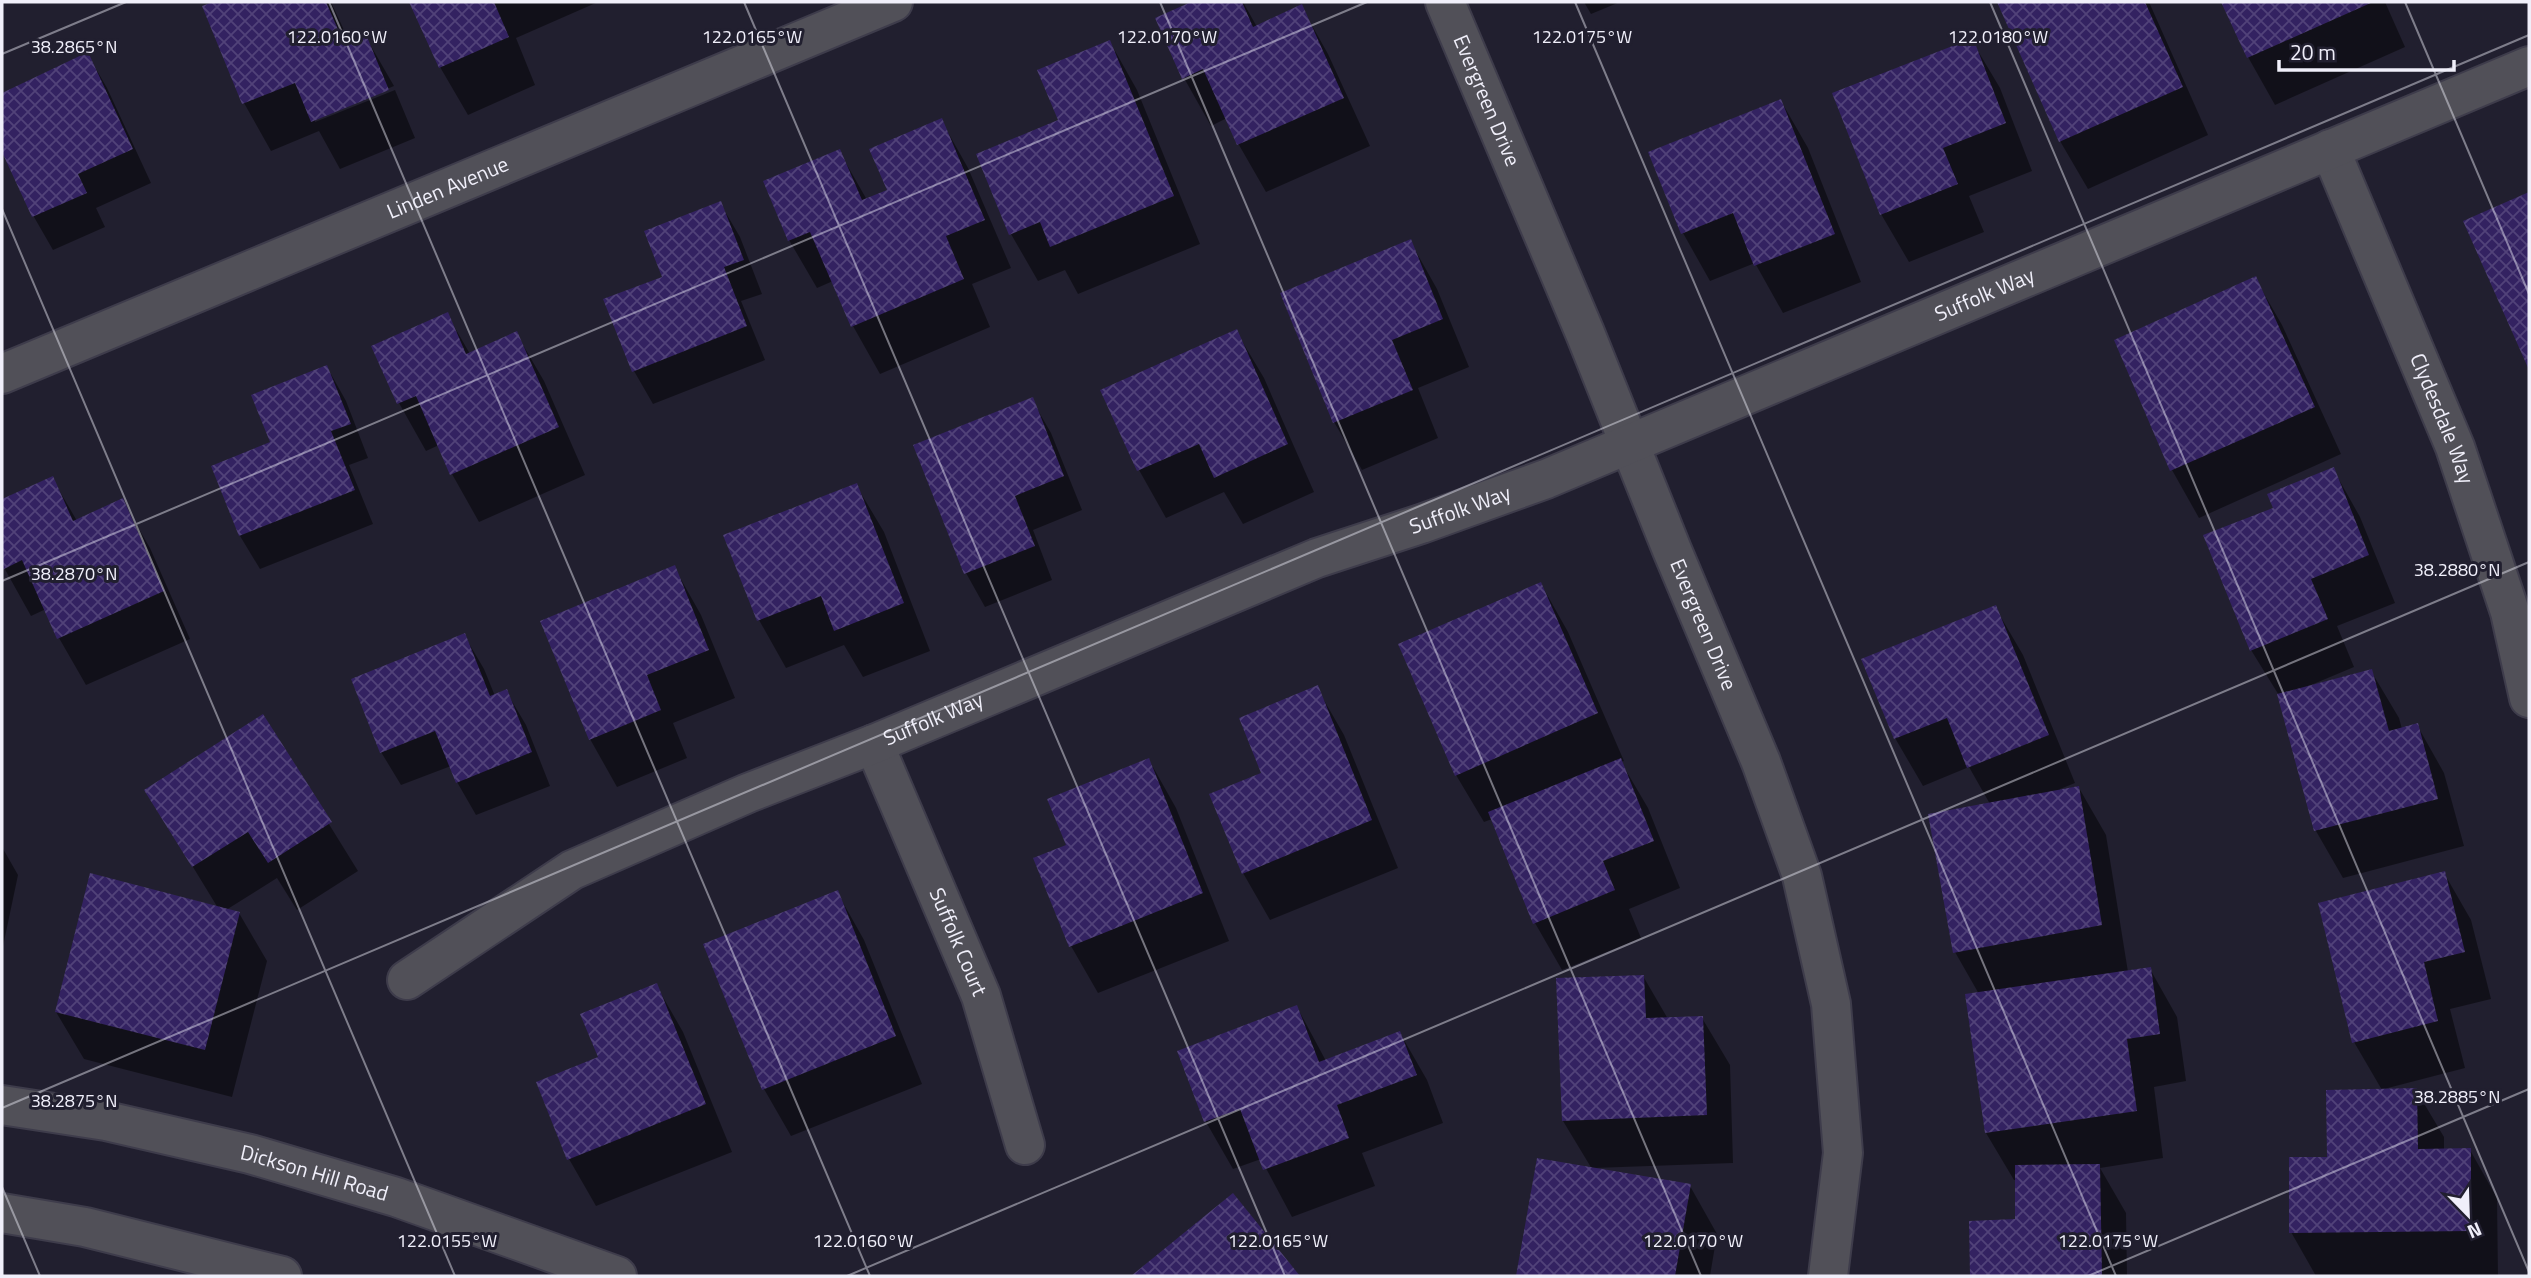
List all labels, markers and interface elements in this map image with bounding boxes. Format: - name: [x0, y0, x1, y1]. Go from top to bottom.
- text: 122.0160°W: [287, 23, 387, 50]
- text: 122.0165°W: [702, 23, 802, 50]
- text: 122.0170°W: [1117, 23, 1217, 50]
- text: 122.0175°W: [1532, 23, 1632, 50]
- text: 122.0180°W: [1948, 23, 2048, 50]
- scale bar: [2279, 28, 2454, 72]
- street label: Evergreen Drive: [1446, 29, 1530, 171]
- text: 38.2865°N: [31, 33, 117, 60]
- text: 20 m: [2290, 36, 2336, 68]
- street label: Linden Avenue: [382, 147, 513, 227]
- street label: Suffolk Way: [1929, 259, 2039, 329]
- street label: Clydesdale Way: [2402, 348, 2483, 488]
- street label: Suffolk Way: [1405, 476, 1515, 542]
- street label: Evergreen Drive: [1662, 553, 1746, 695]
- text: 38.2880°N: [2414, 556, 2500, 583]
- text: 38.2870°N: [31, 560, 117, 587]
- street label: Suffolk Way: [878, 683, 988, 753]
- street label: Suffolk Court: [922, 882, 996, 1001]
- text: 38.2885°N: [2414, 1083, 2500, 1110]
- text: 38.2875°N: [31, 1087, 117, 1114]
- street label: Dickson Hill Road: [238, 1135, 392, 1209]
- north arrow: [2433, 1180, 2503, 1250]
- text: N: [2463, 1215, 2487, 1247]
- text: 122.0155°W: [397, 1227, 497, 1254]
- text: 122.0160°W: [813, 1227, 913, 1254]
- text: 122.0165°W: [1228, 1227, 1328, 1254]
- text: 122.0170°W: [1643, 1227, 1743, 1254]
- text: 122.0175°W: [2058, 1227, 2158, 1254]

